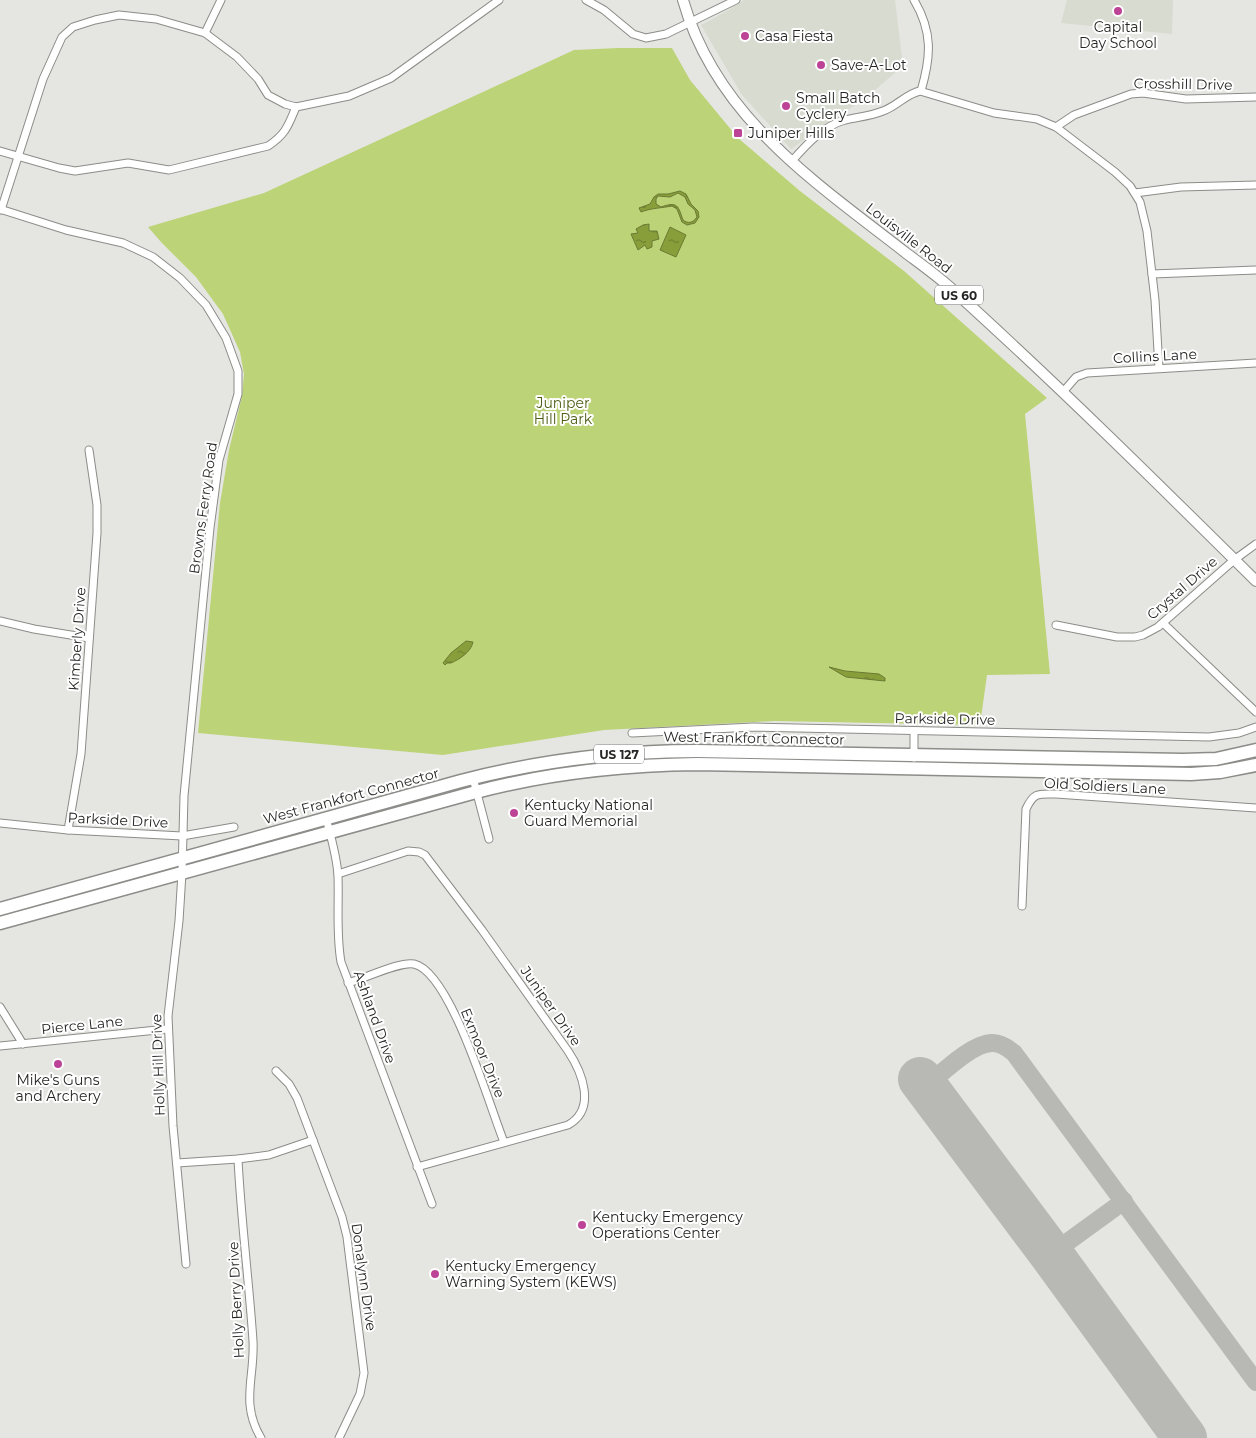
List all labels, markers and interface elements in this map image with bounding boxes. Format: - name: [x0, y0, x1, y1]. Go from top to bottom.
- marker: Capital Day School: [1112, 5, 1124, 17]
- place label: Capital Day School: [1079, 18, 1157, 52]
- place label: Casa Fiesta: [755, 27, 833, 45]
- marker: Casa Fiesta: [739, 30, 751, 42]
- place label: Save-A-Lot: [831, 56, 907, 74]
- marker: Save-A-Lot: [815, 59, 827, 71]
- street label: Crosshill Drive: [1133, 74, 1233, 94]
- place label: Small Batch Cyclery: [796, 89, 880, 123]
- marker: Small Batch Cyclery: [780, 100, 792, 112]
- place label: Juniper Hills: [747, 124, 835, 142]
- marker: Juniper Hills: [732, 127, 744, 139]
- street label: Louisville Road: [862, 199, 956, 277]
- road number: US 60: [935, 286, 983, 304]
- street label: Collins Lane: [1113, 345, 1197, 367]
- park label: Juniper Hill Park: [534, 394, 593, 428]
- street label: Browns Ferry Road: [185, 441, 221, 575]
- street label: Crystal Drive: [1143, 552, 1221, 624]
- street label: Kimberly Drive: [64, 587, 90, 691]
- street label: Parkside Drive: [895, 709, 995, 729]
- street label: West Frankfort Connector: [663, 727, 845, 749]
- road number: US 127: [594, 744, 644, 764]
- street label: West Frankfort Connector: [261, 764, 441, 828]
- street label: Old Soldiers Lane: [1044, 774, 1166, 798]
- place label: Kentucky National Guard Memorial: [524, 796, 653, 830]
- marker: Kentucky National Guard Memorial: [508, 807, 520, 819]
- street label: Parkside Drive: [67, 808, 169, 832]
- street label: Juniper Drive: [516, 962, 585, 1049]
- street label: Ashland Drive: [350, 968, 400, 1066]
- street label: Exmoor Drive: [457, 1006, 509, 1100]
- street label: Pierce Lane: [40, 1012, 124, 1038]
- street label: Holly Hill Drive: [147, 1014, 169, 1116]
- marker: Mike's Guns and Archery: [52, 1058, 64, 1070]
- place label: Mike's Guns and Archery: [15, 1071, 101, 1105]
- place label: Kentucky Emergency Operations Center: [592, 1208, 743, 1242]
- marker: Kentucky Emergency Operations Center: [576, 1219, 588, 1231]
- street label: Donalynn Drive: [348, 1222, 380, 1332]
- street label: Holly Berry Drive: [224, 1241, 248, 1359]
- place label: Kentucky Emergency Warning System (KEWS): [445, 1257, 617, 1291]
- marker: Kentucky Emergency Warning System (KEWS): [429, 1268, 441, 1280]

